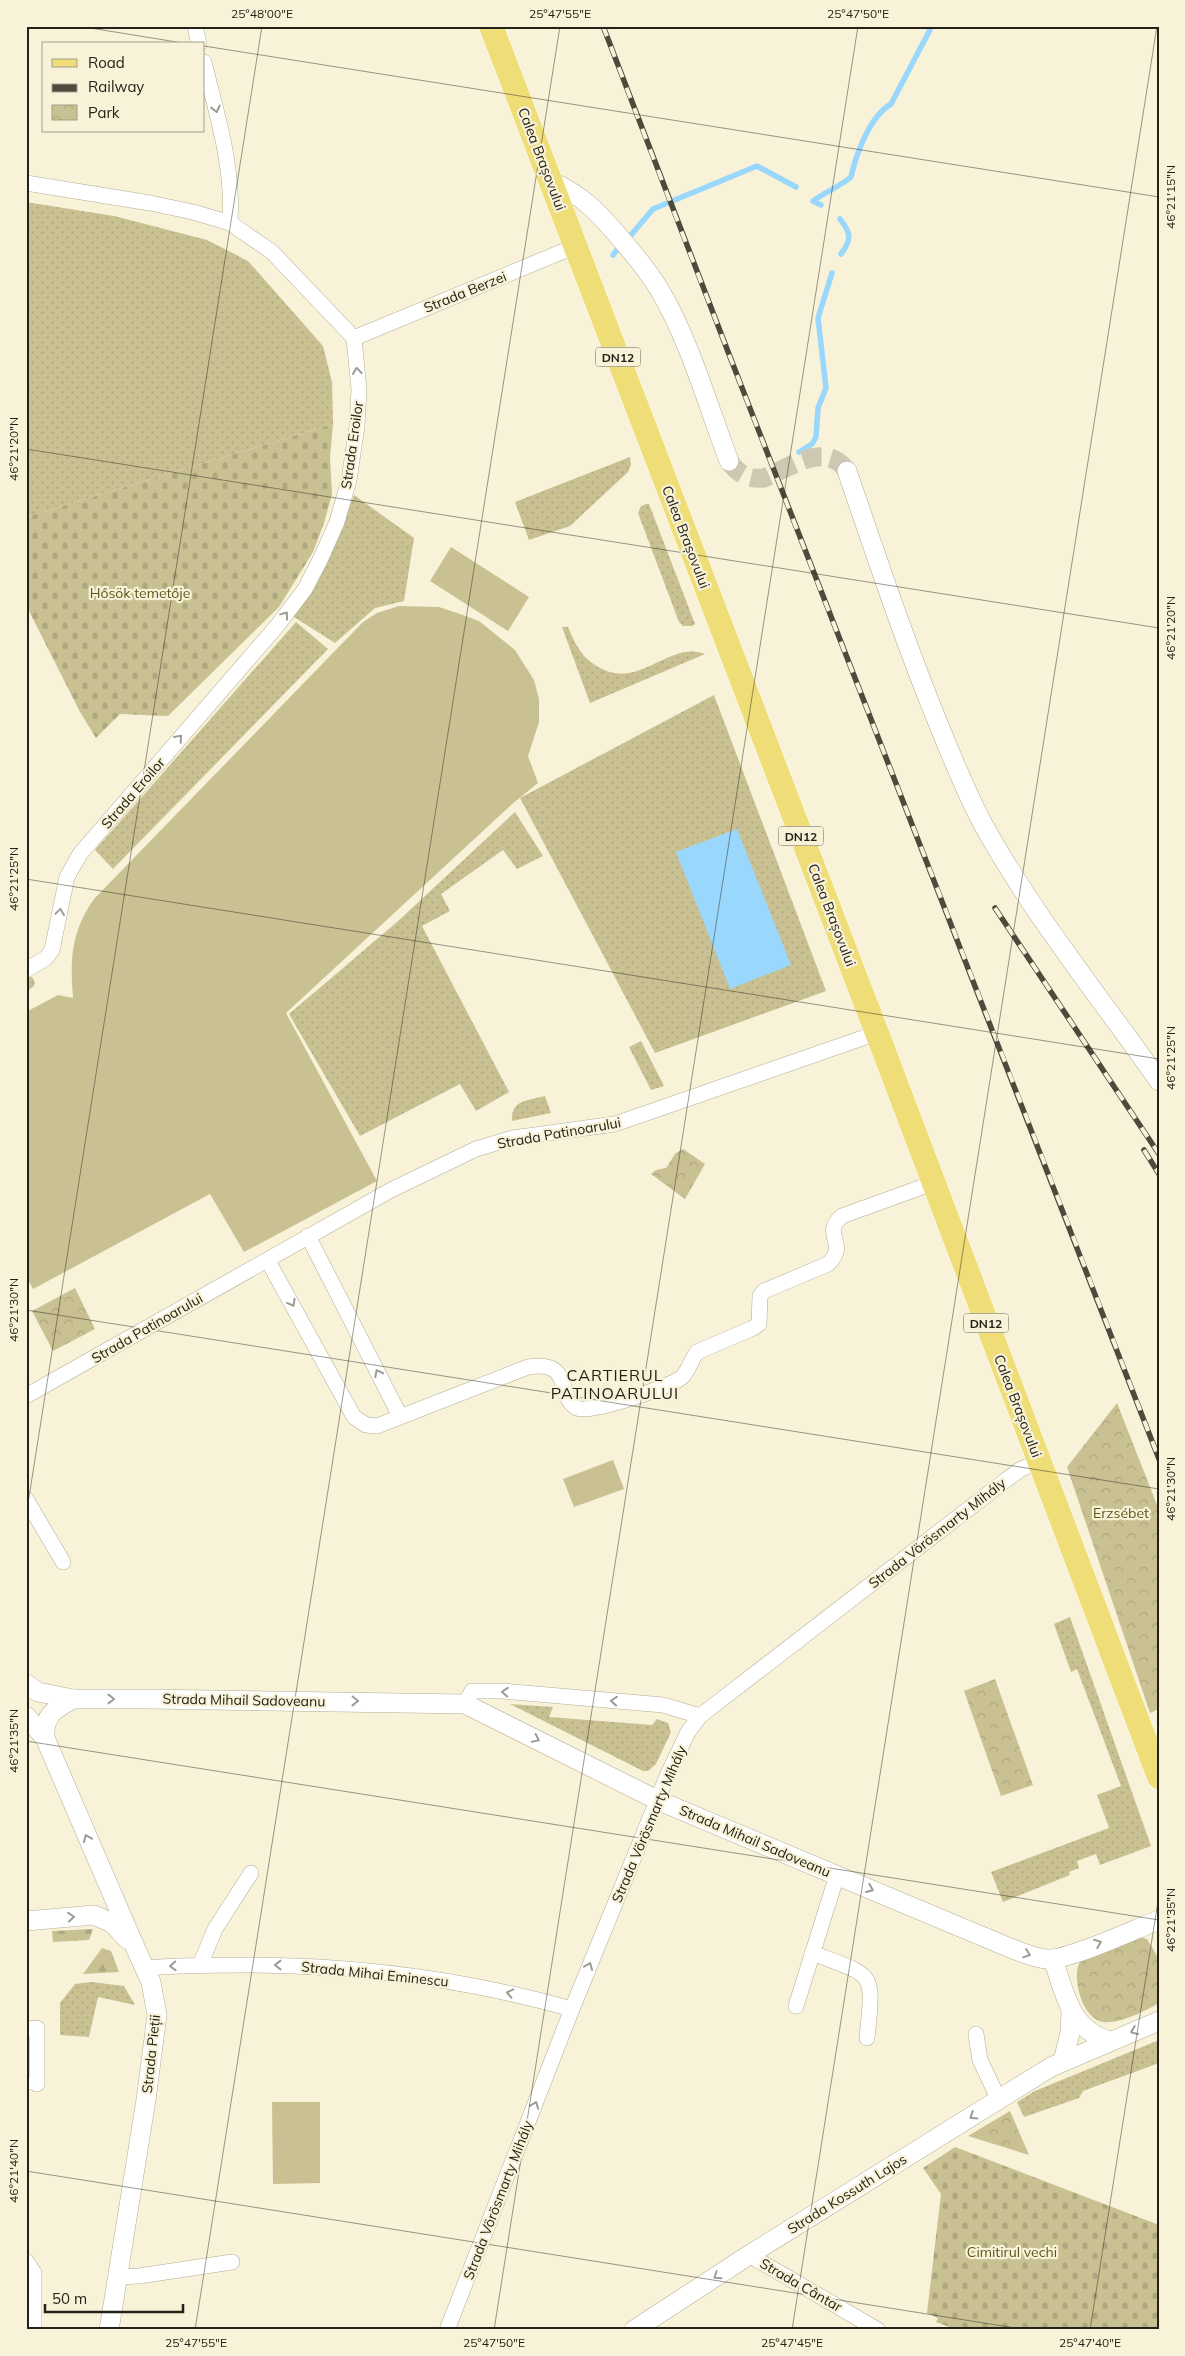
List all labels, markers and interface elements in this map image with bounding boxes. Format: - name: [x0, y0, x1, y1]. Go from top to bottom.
- text: 25°48'00"E: [231, 6, 293, 21]
- text: 25°47'55"E: [529, 6, 591, 21]
- text: 25°47'50"E: [827, 6, 889, 21]
- legend: [42, 42, 205, 132]
- text: Road: [88, 53, 125, 72]
- text: Railway: [88, 77, 144, 96]
- text: Park: [88, 103, 120, 122]
- one-way arrow: [210, 105, 221, 114]
- street label: Calea Brașovului: [514, 105, 570, 213]
- text: 46°21'15"N: [1163, 165, 1178, 229]
- street label: Strada Berzei: [421, 267, 509, 317]
- road number: DN12: [596, 348, 640, 367]
- one-way arrow: [352, 366, 363, 374]
- street label: Strada Eroilor: [337, 399, 367, 490]
- text: 46°21'20"N: [6, 417, 21, 481]
- street label: Calea Brașovului: [658, 483, 714, 591]
- park label: Hősök temetője: [90, 584, 190, 602]
- text: 46°21'20"N: [1163, 596, 1178, 660]
- one-way arrow: [279, 611, 288, 621]
- one-way arrow: [174, 735, 183, 744]
- street label: Strada Eroilor: [97, 753, 169, 832]
- road number: DN12: [778, 826, 824, 846]
- text: 46°21'25"N: [6, 847, 21, 911]
- street label: Calea Brașovului: [804, 861, 860, 969]
- one-way arrow: [54, 908, 65, 916]
- text: 46°21'25"N: [1163, 1026, 1178, 1090]
- street label: Strada Patinoarului: [496, 1113, 622, 1153]
- text: 46°21'30"N: [6, 1278, 21, 1342]
- street label: Strada Patinoarului: [88, 1289, 206, 1367]
- one-way arrow: [285, 1298, 295, 1307]
- road number: DN12: [964, 1314, 1008, 1332]
- street label: Calea Brașovului: [990, 1352, 1046, 1460]
- district label: CARTIERUL PATINOARULUI: [551, 1365, 679, 1403]
- one-way arrow: [374, 1369, 384, 1378]
- text: 46°21'30"N: [1163, 1457, 1178, 1521]
- street label: Strada Vörösmarty Mihály: [865, 1473, 1010, 1592]
- park label: Erzsébet: [1093, 1504, 1149, 1522]
- one-way arrow: [501, 1686, 509, 1697]
- street label: Strada Mihail Sadoveanu: [162, 1690, 326, 1710]
- one-way arrow: [108, 1694, 115, 1704]
- one-way arrow: [352, 1696, 360, 1707]
- one-way arrow: [610, 1696, 618, 1707]
- text: 46°21'35"N: [6, 1709, 21, 1773]
- one-way arrow: [531, 1733, 540, 1744]
- street label: Strada Vörösmarty Mihály: [608, 1742, 691, 1905]
- street label: Strada Mihail Sadoveanu: [677, 1801, 833, 1881]
- one-way arrow: [83, 1834, 94, 1843]
- one-way arrow: [865, 1883, 874, 1893]
- text: 46°21'35"N: [1163, 1888, 1178, 1952]
- one-way arrow: [68, 1911, 76, 1922]
- one-way arrow: [1094, 1939, 1102, 1949]
- one-way arrow: [1023, 1948, 1031, 1958]
- street label: Strada Mihai Eminescu: [300, 1957, 450, 1991]
- one-way arrow: [169, 1960, 177, 1971]
- one-way arrow: [273, 1960, 281, 1970]
- one-way arrow: [583, 1962, 594, 1971]
- one-way arrow: [506, 1988, 515, 1999]
- street label: Strada Pieții: [138, 2014, 164, 2094]
- one-way arrow: [1130, 2025, 1139, 2035]
- one-way arrow: [528, 2101, 539, 2110]
- one-way arrow: [970, 2109, 979, 2119]
- street label: Strada Vörösmarty Mihály: [459, 2117, 537, 2282]
- text: 46°21'40"N: [6, 2139, 21, 2203]
- street label: Strada Kossuth Lajos: [784, 2150, 910, 2238]
- park label: Cimitirul vechi: [967, 2243, 1057, 2261]
- street label: Strada Cântar: [757, 2254, 846, 2316]
- one-way arrow: [713, 2270, 722, 2279]
- scale bar: [45, 2281, 182, 2313]
- text: 50 m: [52, 2289, 87, 2308]
- text: 25°47'55"E: [165, 2335, 227, 2350]
- text: 25°47'50"E: [463, 2335, 525, 2350]
- text: 25°47'45"E: [761, 2335, 823, 2350]
- text: 25°47'40"E: [1059, 2335, 1121, 2350]

